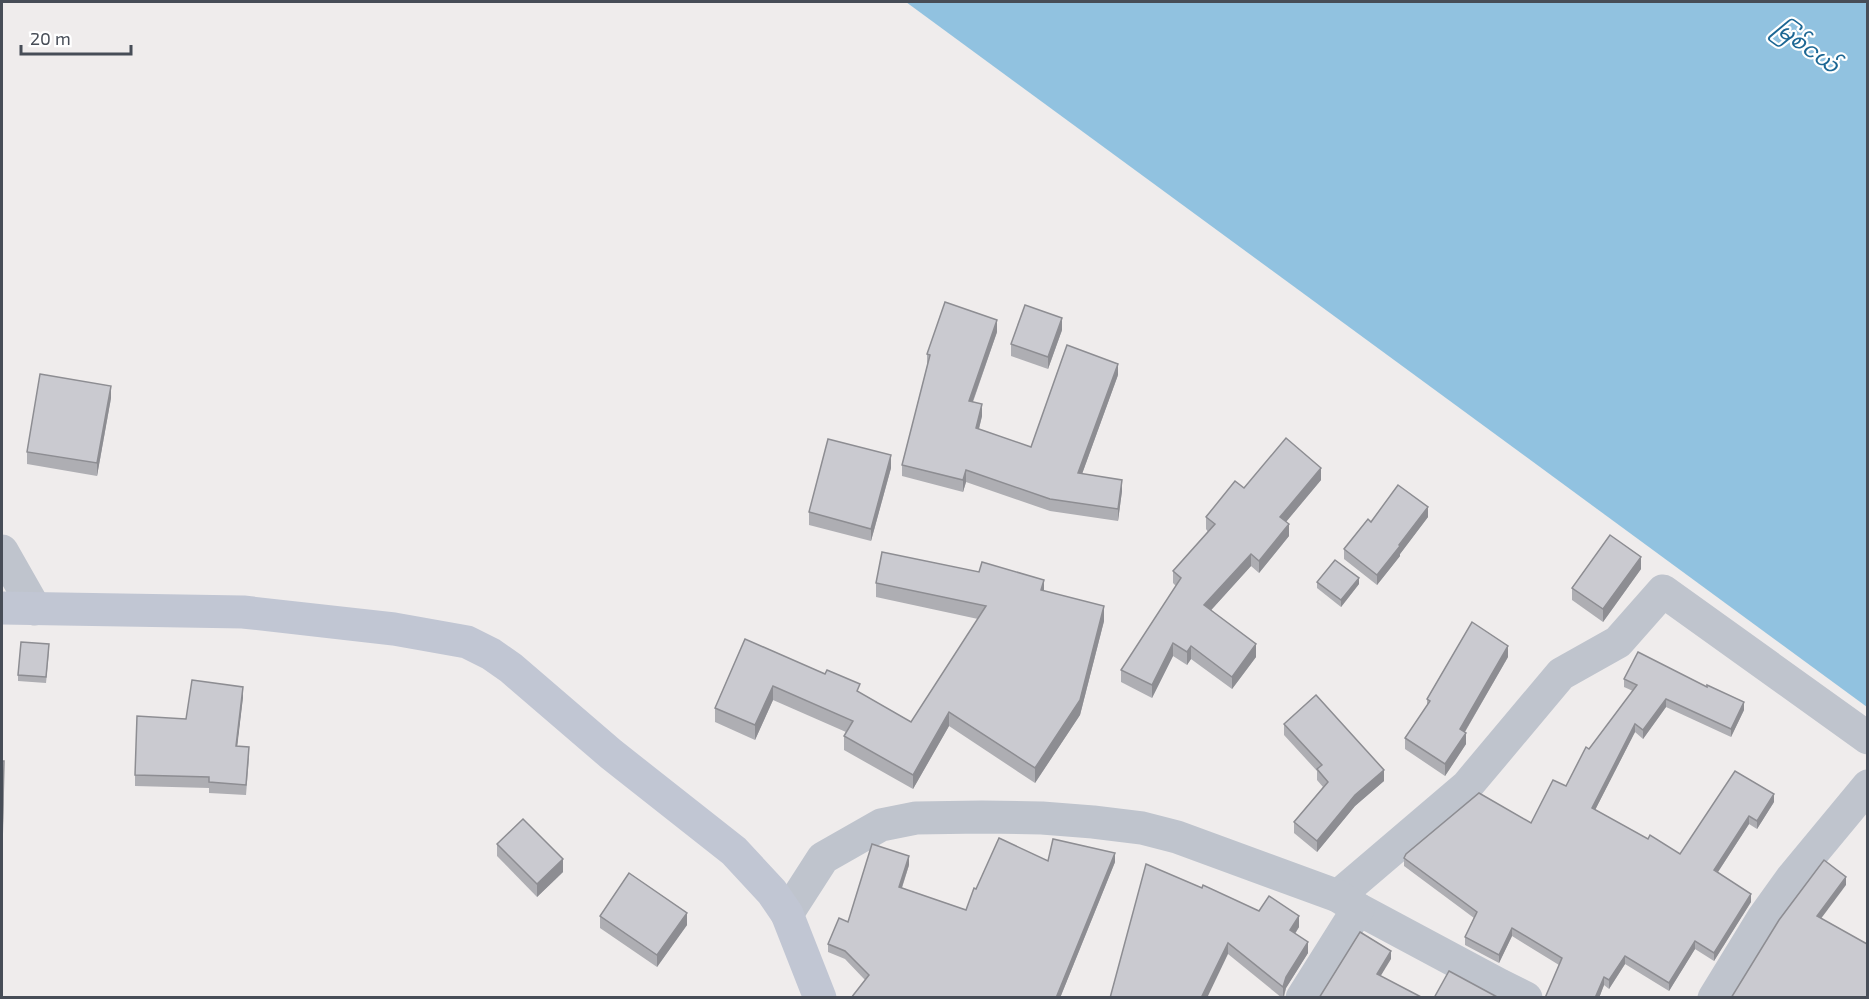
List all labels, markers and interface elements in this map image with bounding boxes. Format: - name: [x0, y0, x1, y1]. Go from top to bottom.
- water label: မြစ်ငယ်: [1766, 12, 1847, 84]
- scale bar: [21, 18, 130, 56]
- text: 20 m: [30, 27, 71, 49]

